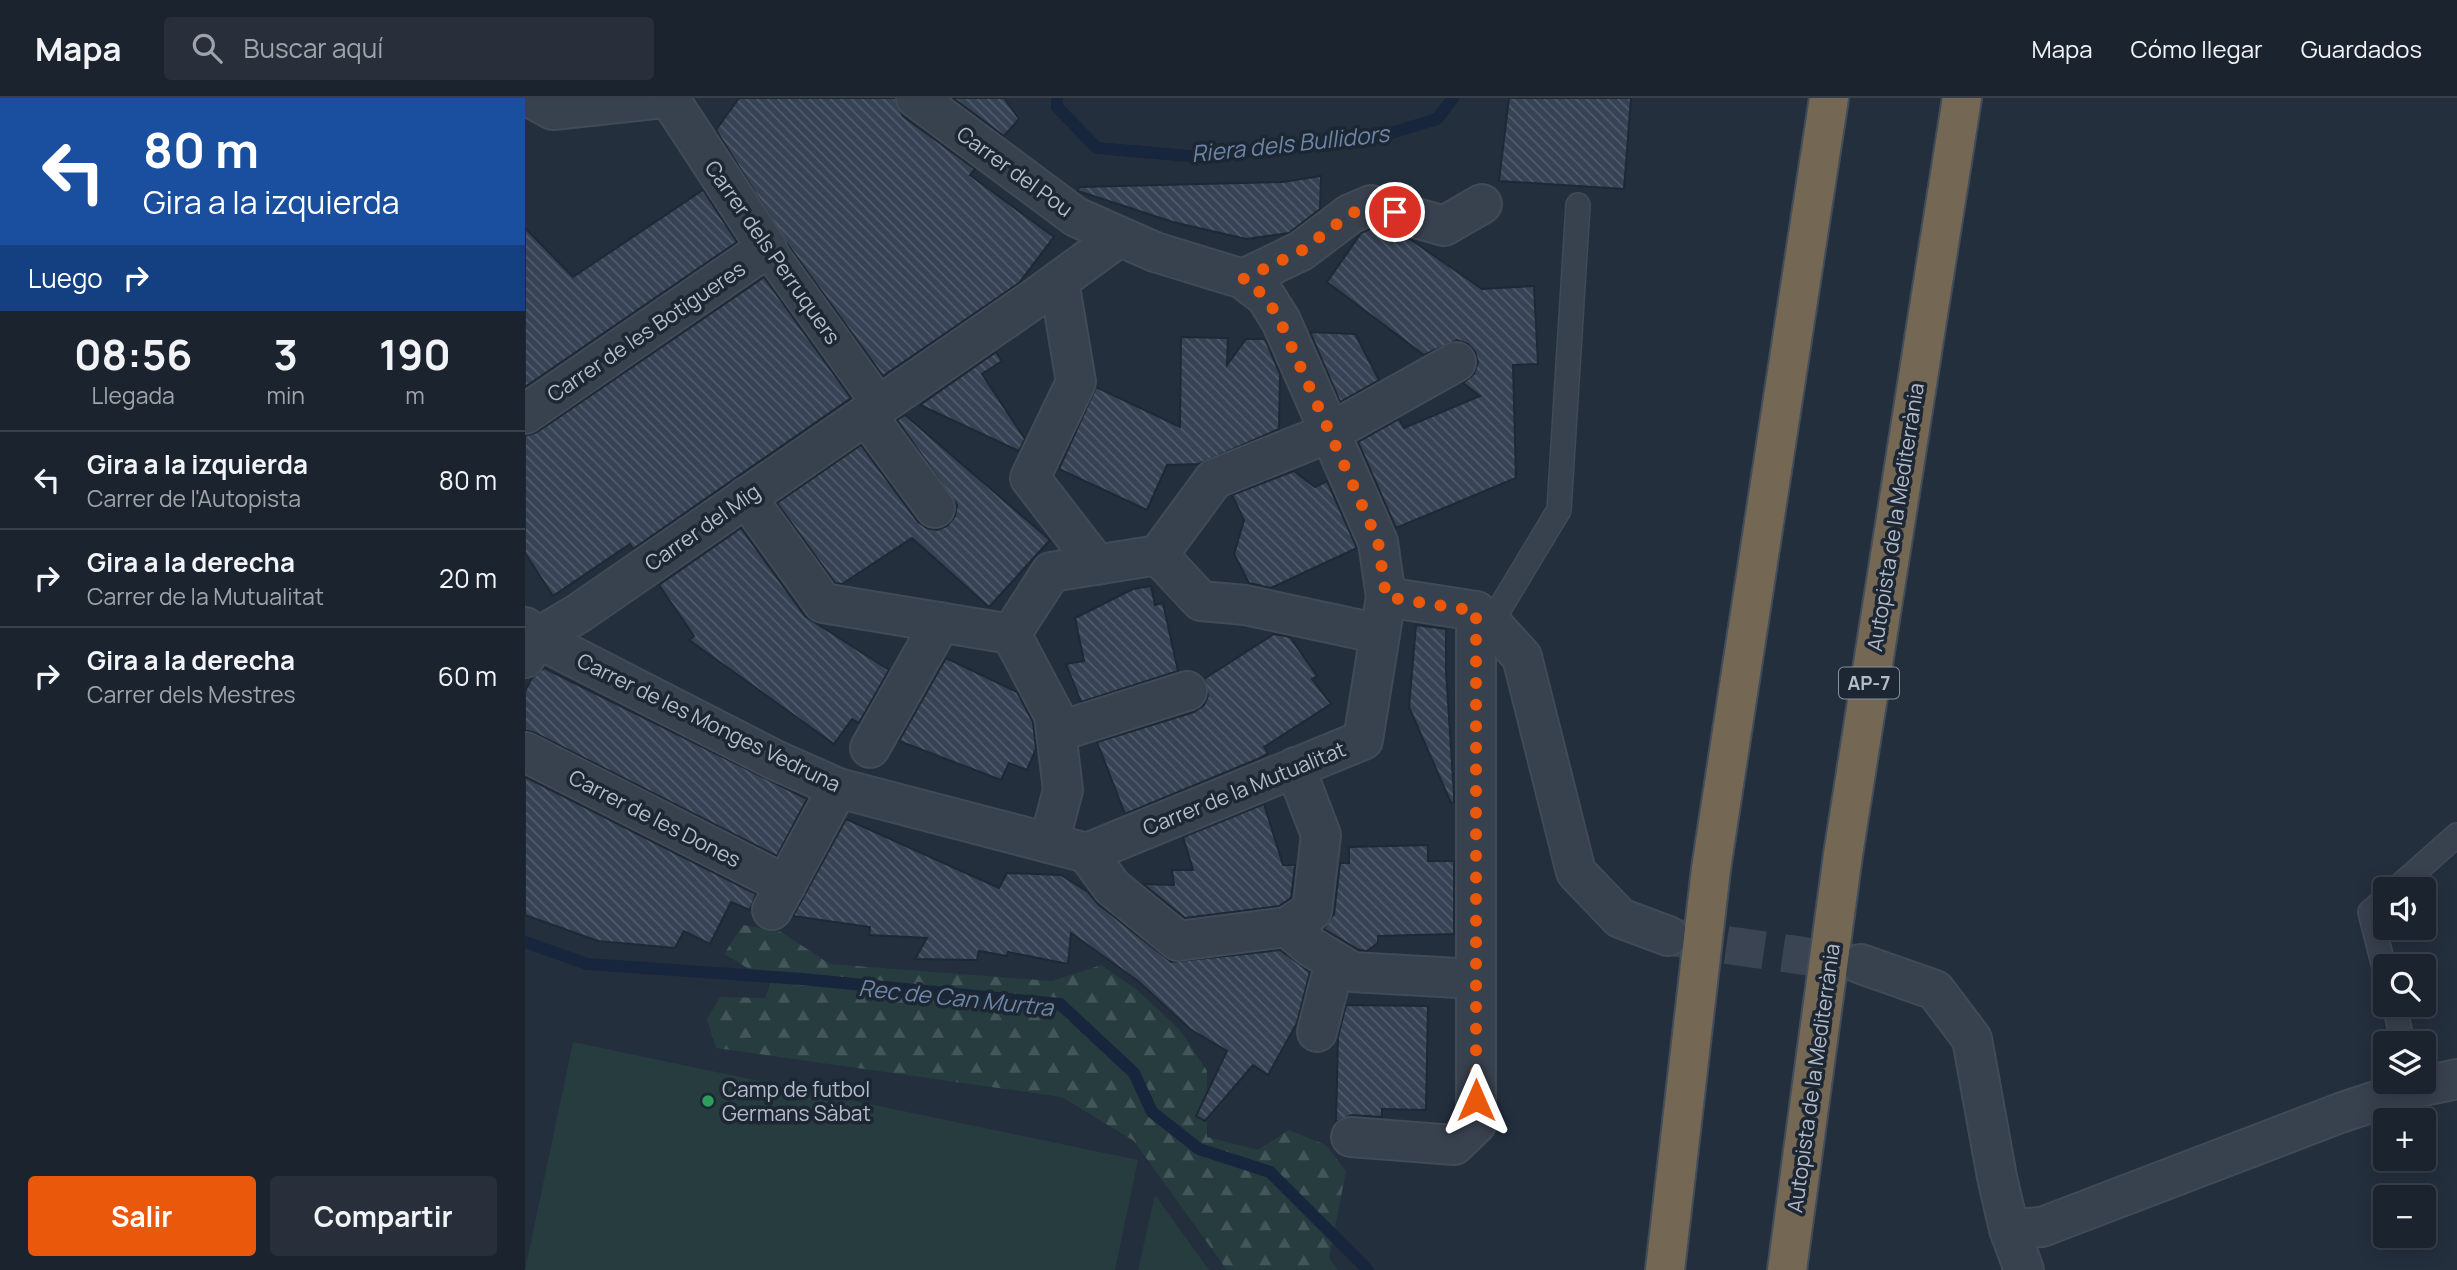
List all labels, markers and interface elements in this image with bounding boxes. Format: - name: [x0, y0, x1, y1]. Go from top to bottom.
- search box: [164, 17, 654, 80]
- text: Mapa: [35, 26, 122, 71]
- icon: search: [188, 29, 226, 67]
- text: Buscar aquí: [244, 30, 383, 66]
- text: Mapa: [2032, 32, 2093, 65]
- text: Cómo llegar: [2131, 32, 2263, 65]
- text: Guardados: [2301, 32, 2422, 65]
- text: 80 m: [143, 116, 259, 183]
- water label: Riera dels Bullidors: [1190, 117, 1392, 169]
- street label: Carrer del Pou: [951, 119, 1079, 223]
- icon: left: [28, 126, 119, 217]
- street label: Carrer dels Perruquers: [699, 155, 847, 349]
- text: Gira a la izquierda: [143, 180, 399, 224]
- pin: [1365, 182, 1425, 242]
- icon: arrive: [1376, 193, 1414, 231]
- street label: Carrer de les Botigueres: [541, 254, 751, 408]
- icon: right: [117, 259, 155, 297]
- text: Luego: [28, 260, 103, 296]
- text: 08:56: [74, 325, 192, 383]
- text: 3: [273, 325, 298, 383]
- text: 190: [379, 325, 451, 383]
- text: Llegada: [92, 379, 175, 411]
- text: min: [266, 379, 305, 411]
- text: m: [405, 379, 425, 411]
- street label: Autopista de la Mediterrània: [1860, 381, 1930, 653]
- text: Gira a la izquierda: [87, 446, 308, 482]
- icon: left: [28, 461, 66, 499]
- text: 80 m: [439, 462, 497, 498]
- street label: Carrer del Mig: [639, 477, 765, 577]
- text: Carrer de l'Autopista: [87, 482, 301, 514]
- text: Gira a la derecha: [87, 544, 295, 580]
- icon: right: [28, 559, 66, 597]
- text: 20 m: [439, 560, 497, 596]
- text: Carrer de la Mutualitat: [87, 580, 324, 612]
- text: Gira a la derecha: [87, 642, 295, 678]
- street label: Carrer de les Monges Vedruna: [573, 646, 845, 798]
- icon: right: [28, 657, 66, 695]
- text: 60 m: [438, 658, 497, 694]
- road number: AP-7: [1839, 668, 1899, 698]
- text: Carrer dels Mestres: [87, 678, 296, 710]
- street label: Carrer de la Mutualitat: [1138, 735, 1350, 841]
- street label: Carrer de les Dones: [564, 763, 746, 873]
- map controls: [2373, 877, 2436, 1248]
- button: sound: [2373, 877, 2436, 940]
- street label: Autopista de la Mediterrània: [1780, 942, 1846, 1214]
- button: search: [2373, 954, 2436, 1017]
- water label: Rec de Can Murtra: [857, 971, 1056, 1023]
- button: layers: [2373, 1031, 2436, 1094]
- position arrow: [1439, 1063, 1513, 1137]
- place label: Camp de futbol Germans Sàbat: [722, 1075, 871, 1127]
- marker: Camp de futbol Germans Sàbat: [700, 1093, 716, 1109]
- button: +: [2373, 1108, 2436, 1171]
- button: Salir: [28, 1176, 256, 1256]
- button: Compartir: [270, 1176, 497, 1256]
- button: −: [2373, 1185, 2436, 1248]

